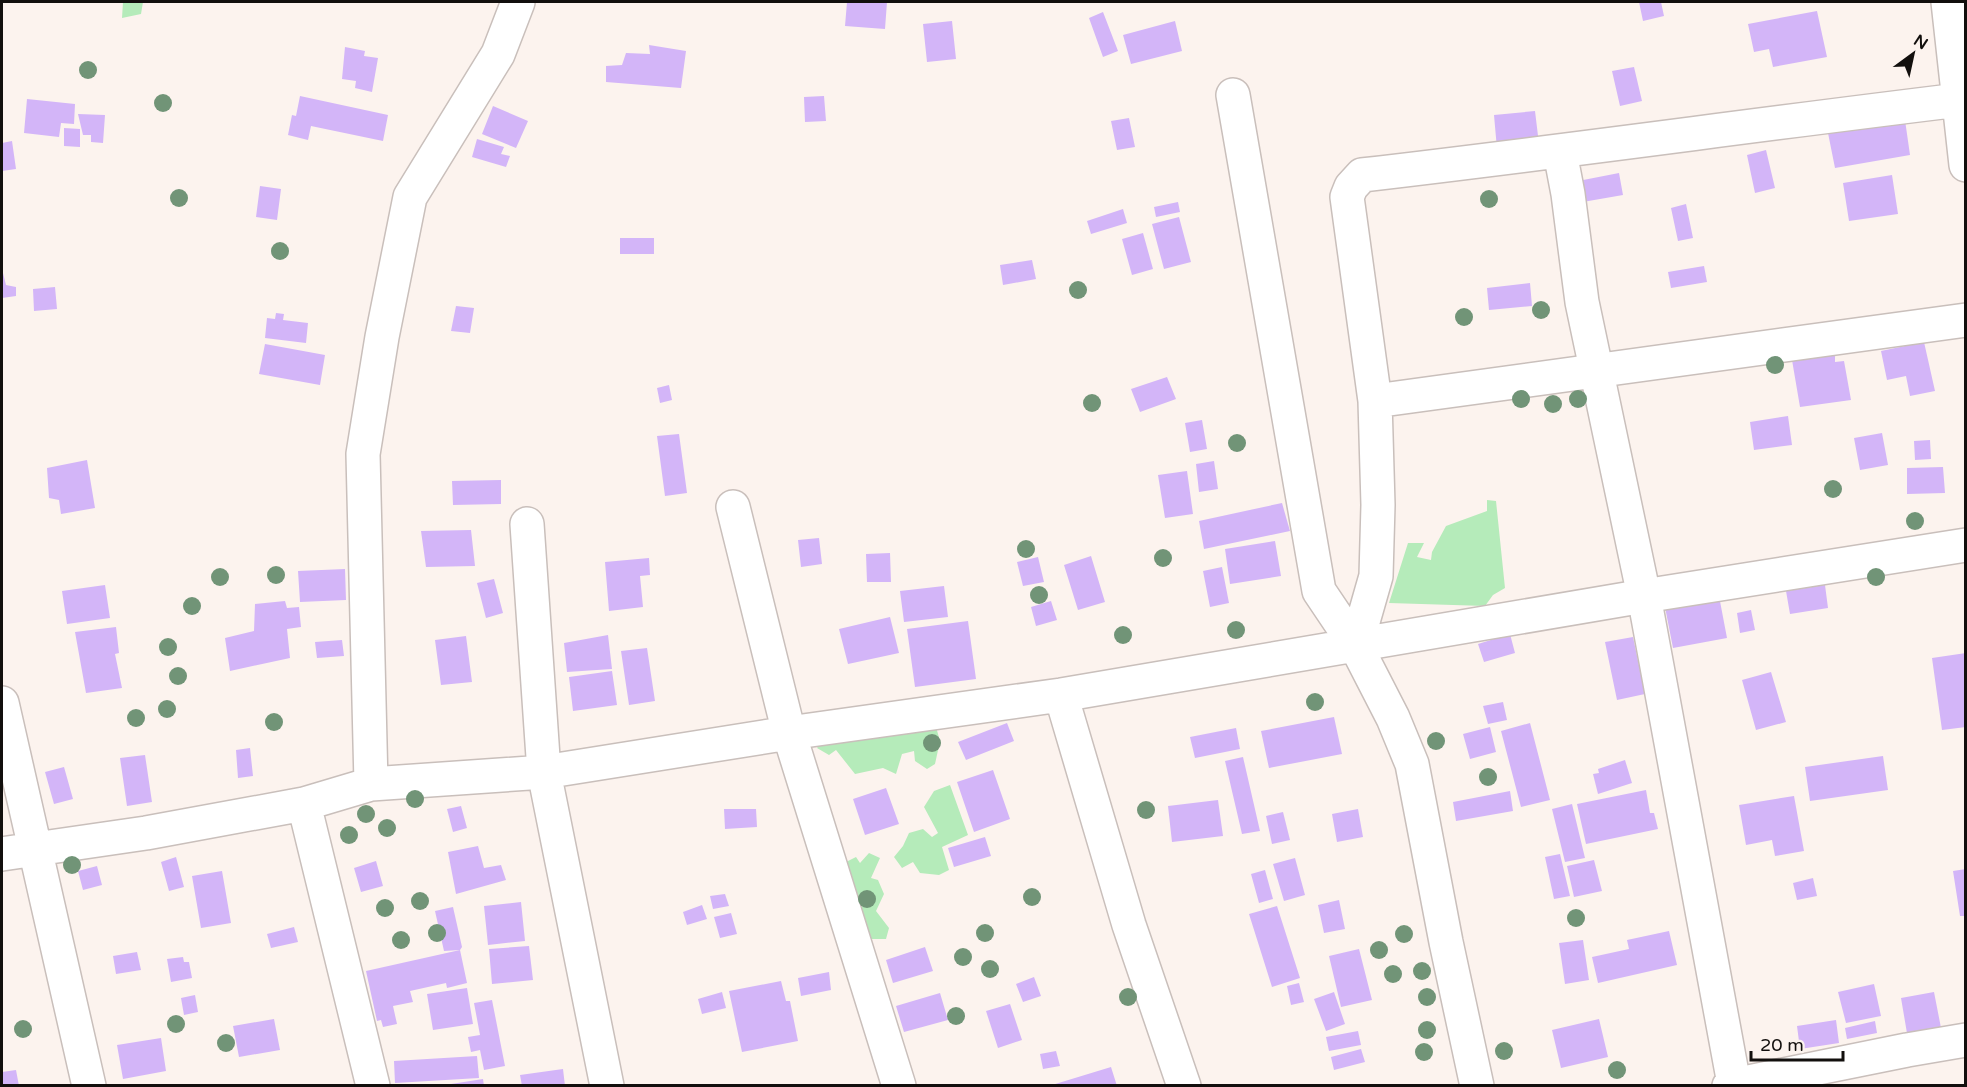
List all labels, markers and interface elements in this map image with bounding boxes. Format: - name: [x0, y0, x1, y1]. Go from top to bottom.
- north arrow: [1883, 24, 1943, 84]
- text: N: [1910, 30, 1931, 54]
- scale bar: [1751, 1024, 1842, 1062]
- text: 20 m: [1760, 1034, 1804, 1056]

